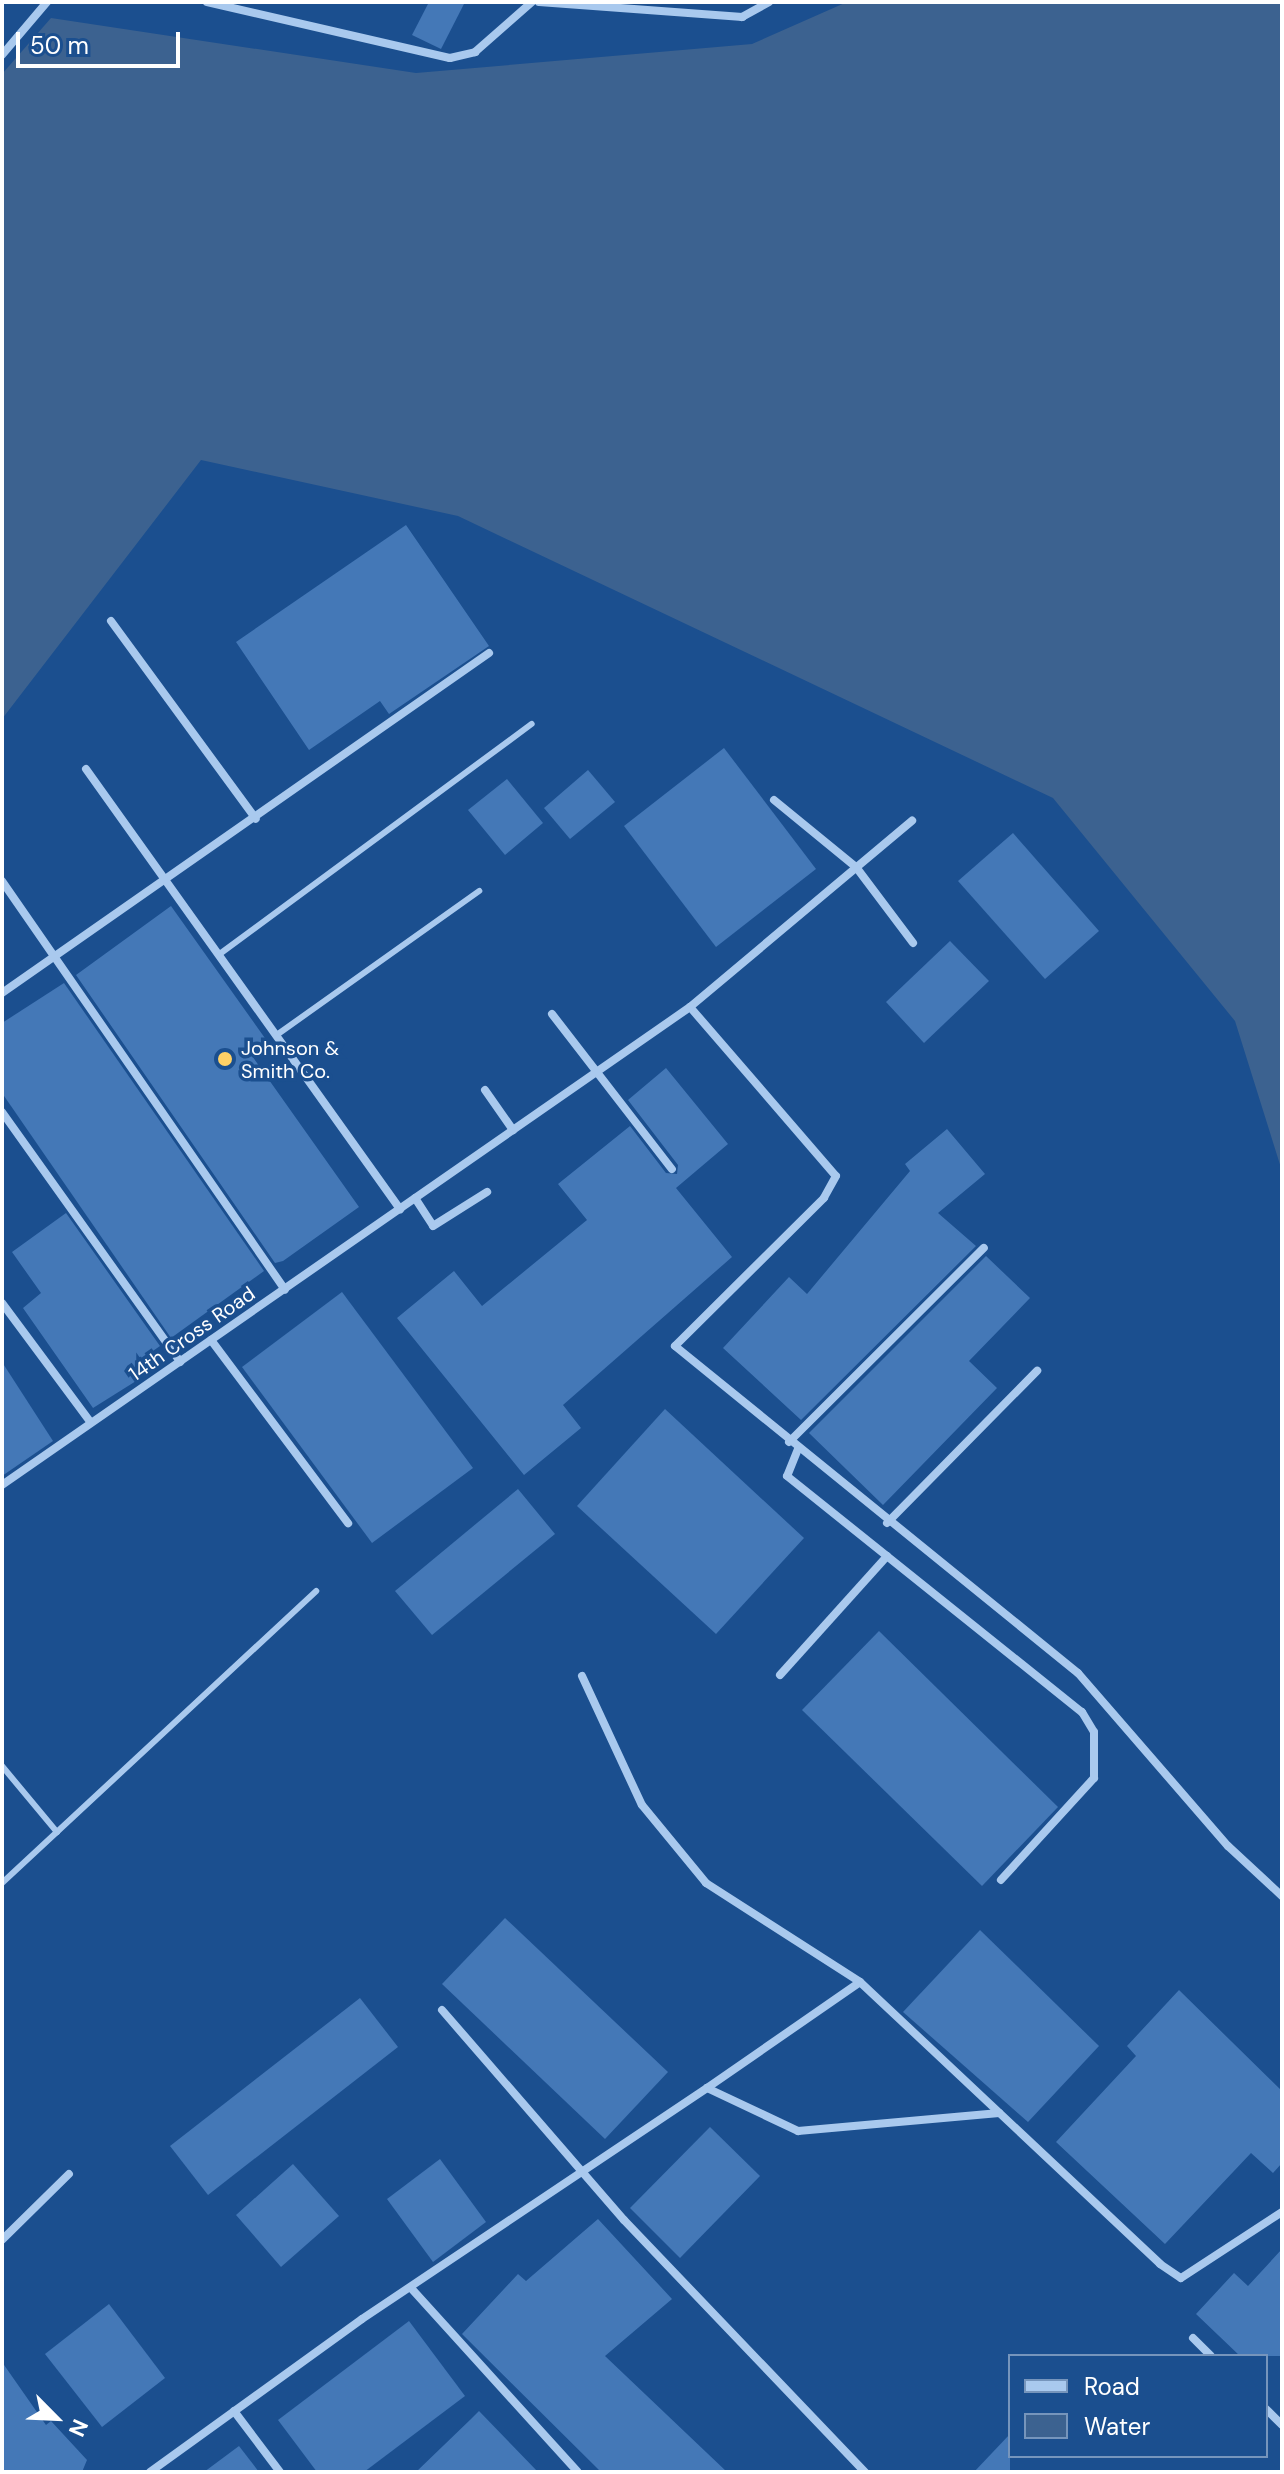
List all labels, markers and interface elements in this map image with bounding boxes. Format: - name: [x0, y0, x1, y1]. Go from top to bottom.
- scale bar: [20, 16, 184, 66]
- text: 50 m: [30, 30, 89, 61]
- place label: Johnson & Smith Co.: [241, 1036, 339, 1083]
- marker: Johnson & Smith Co.: [216, 1050, 234, 1068]
- street label: 14th Cross Road: [124, 1282, 260, 1386]
- legend: [1008, 2354, 1268, 2458]
- text: Road: [1084, 2371, 1140, 2402]
- north arrow: [16, 2378, 96, 2458]
- text: Water: [1084, 2411, 1150, 2442]
- text: N: [62, 2415, 95, 2441]

